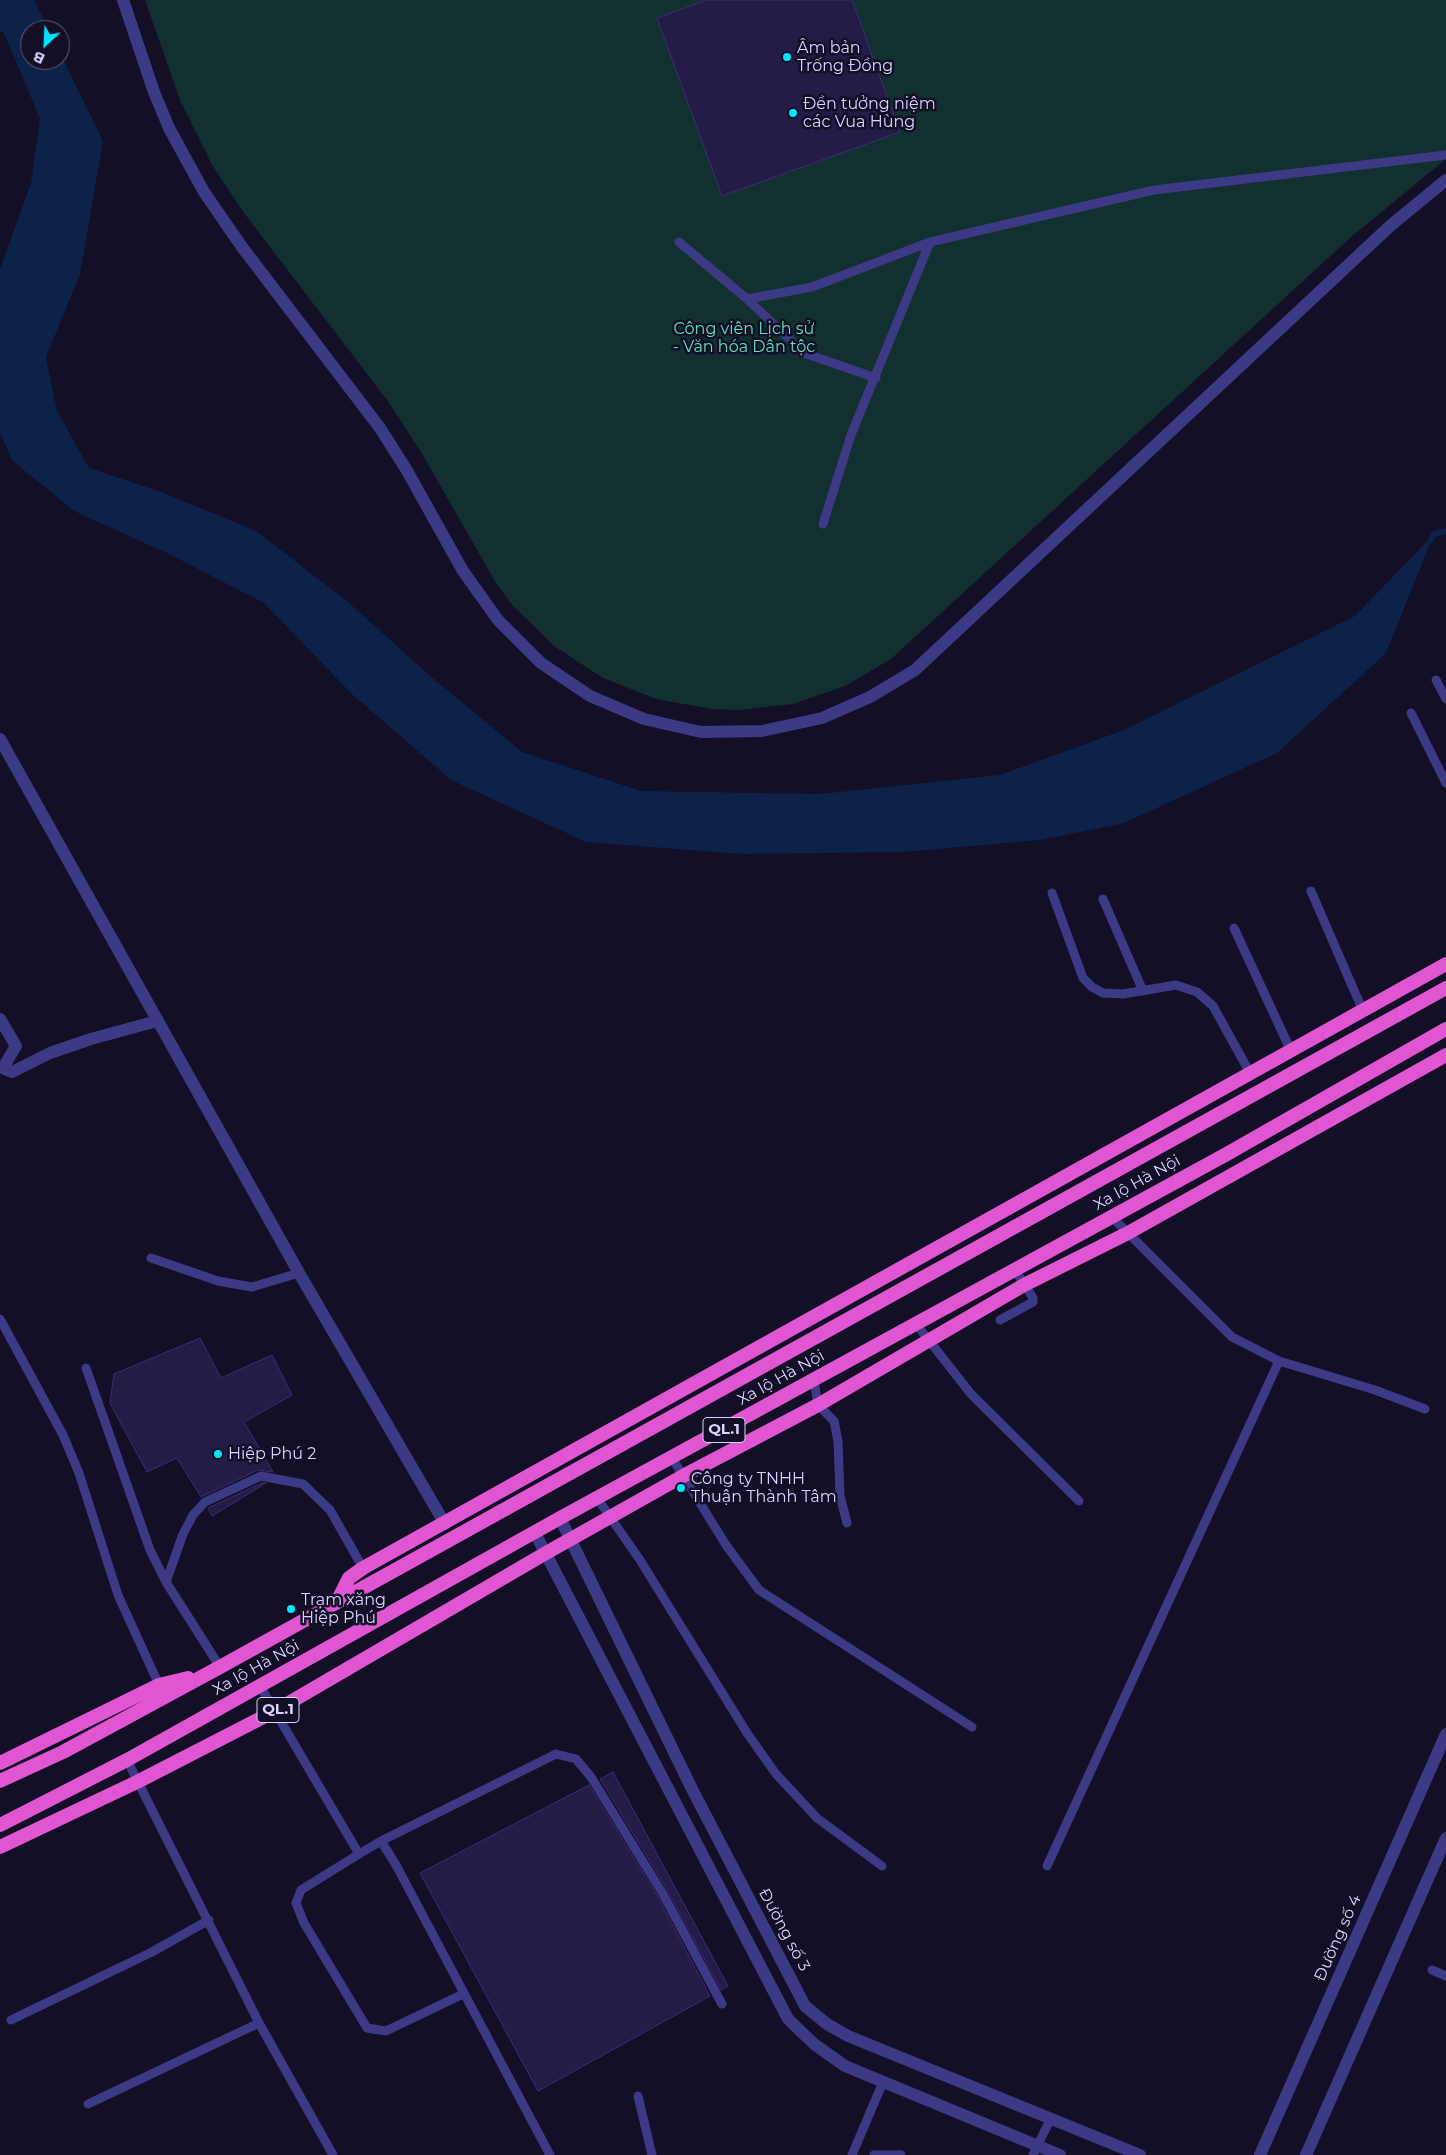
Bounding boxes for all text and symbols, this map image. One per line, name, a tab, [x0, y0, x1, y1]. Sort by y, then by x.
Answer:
north arrow	[20, 20, 70, 70]
place label: Âm bản Trống Đồng	[797, 38, 893, 76]
text: B	[30, 47, 48, 68]
marker: Âm bản Trống Đồng	[781, 51, 793, 63]
place label: Đền tưởng niệm các Vua Hùng	[803, 94, 936, 132]
marker: Đền tưởng niệm các Vua Hùng	[787, 107, 799, 119]
park label: Công viên Lịch sử - Văn hóa Dân tộc	[673, 319, 815, 357]
street label: Xa lộ Hà Nội	[1090, 1151, 1184, 1215]
street label: Xa lộ Hà Nội	[734, 1346, 828, 1410]
road number: QL.1	[703, 1418, 745, 1442]
place label: Hiệp Phú 2	[228, 1444, 316, 1464]
marker: Hiệp Phú 2	[212, 1448, 224, 1460]
place label: Công ty TNHH Thuận Thành Tâm	[691, 1469, 837, 1507]
marker: Công ty TNHH Thuận Thành Tâm	[675, 1482, 687, 1494]
place label: Trạm xăng Hiệp Phú	[301, 1590, 386, 1628]
marker: Trạm xăng Hiệp Phú	[285, 1603, 297, 1615]
street label: Xa lộ Hà Nội	[209, 1636, 303, 1700]
road number: QL.1	[257, 1698, 299, 1722]
street label: Đường số 3	[754, 1885, 814, 1975]
street label: Đường số 4	[1310, 1892, 1366, 1984]

